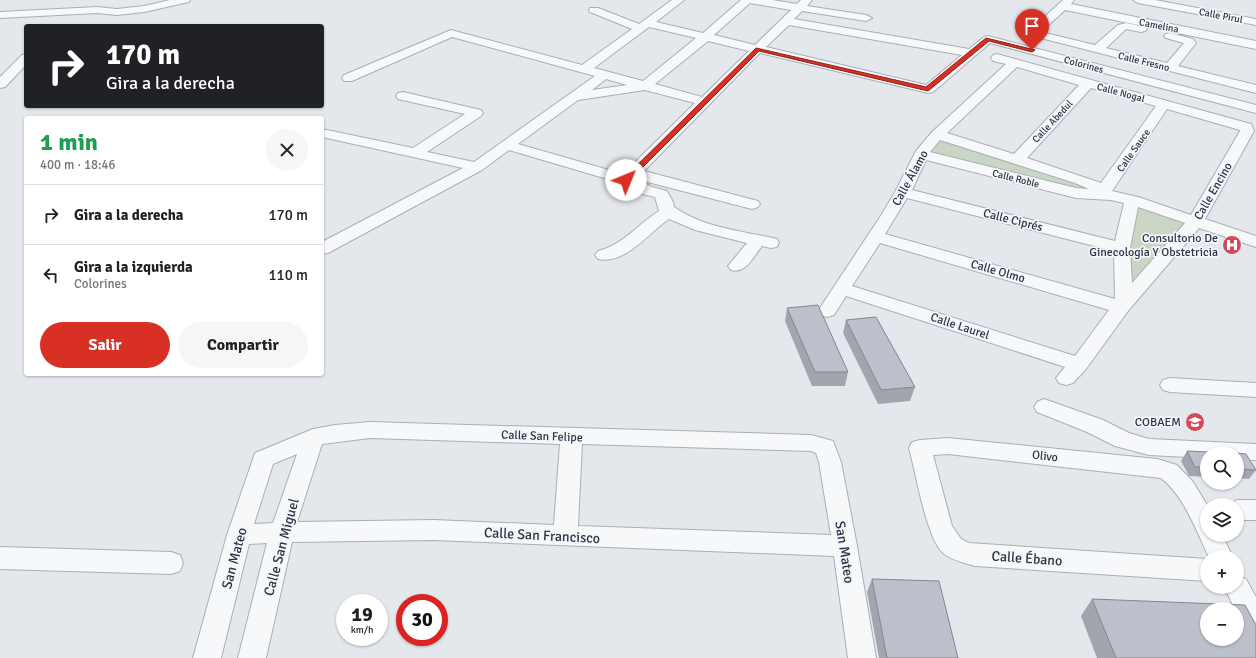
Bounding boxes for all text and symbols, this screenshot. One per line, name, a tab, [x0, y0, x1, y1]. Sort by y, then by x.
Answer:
street label: Calle Pirul	[1198, 6, 1244, 26]
pin	[1015, 9, 1049, 50]
icon: arrive	[1021, 15, 1043, 37]
street label: Camelina	[1138, 16, 1180, 36]
text: 170 m	[106, 38, 180, 72]
icon: right	[40, 40, 92, 92]
street label: Calle Fresno	[1117, 50, 1171, 74]
street label: Colorines	[1063, 54, 1105, 76]
text: Gira a la derecha	[106, 72, 235, 94]
street label: Calle Nogal	[1095, 81, 1146, 105]
street label: Calle Abedul	[1030, 98, 1076, 146]
text: 1 min	[40, 127, 98, 157]
street label: Calle Sauce	[1115, 127, 1153, 174]
button: close	[266, 129, 308, 171]
street label: Calle Álamo	[889, 148, 932, 209]
text: 400 m · 18:46	[40, 157, 116, 173]
position arrow	[605, 159, 647, 201]
street label: Calle Encino	[1191, 160, 1236, 223]
street label: Calle Roble	[991, 167, 1041, 191]
icon: right	[40, 204, 62, 226]
text: Gira a la derecha	[74, 206, 184, 224]
text: 170 m	[268, 206, 308, 224]
street label: Calle Ciprés	[981, 206, 1044, 235]
place label: Consultorio De Ginecología Y Obstetricia	[1089, 231, 1218, 260]
hospital icon: Consultorio De Ginecología Y Obstetricia	[1221, 234, 1243, 256]
street label: Calle Olmo	[969, 257, 1027, 286]
text: Gira a la izquierda	[74, 258, 193, 276]
icon: left	[40, 264, 62, 286]
text: 110 m	[268, 266, 308, 284]
text: Colorines	[74, 276, 127, 292]
street label: Calle Laurel	[928, 310, 992, 343]
button: Salir	[40, 322, 170, 368]
button: Compartir	[178, 322, 308, 368]
school or university icon: COBAEM	[1184, 411, 1206, 433]
place label: COBAEM	[1135, 415, 1181, 430]
street label: Calle San Felipe	[501, 428, 583, 445]
map controls	[1200, 446, 1244, 646]
button: search	[1200, 446, 1244, 490]
street label: Olivo	[1031, 448, 1059, 465]
street label: Calle San Miguel	[260, 496, 303, 598]
button: layers	[1200, 498, 1244, 542]
street label: San Mateo	[831, 520, 858, 584]
street label: Calle San Francisco	[483, 524, 600, 547]
street label: San Mateo	[218, 526, 251, 591]
street label: Calle Ébano	[991, 548, 1063, 569]
button: +	[1200, 550, 1244, 594]
speed limit sign: 30	[396, 594, 448, 646]
text: 19	[351, 602, 373, 627]
button: −	[1200, 602, 1244, 646]
text: km/h	[351, 624, 373, 636]

